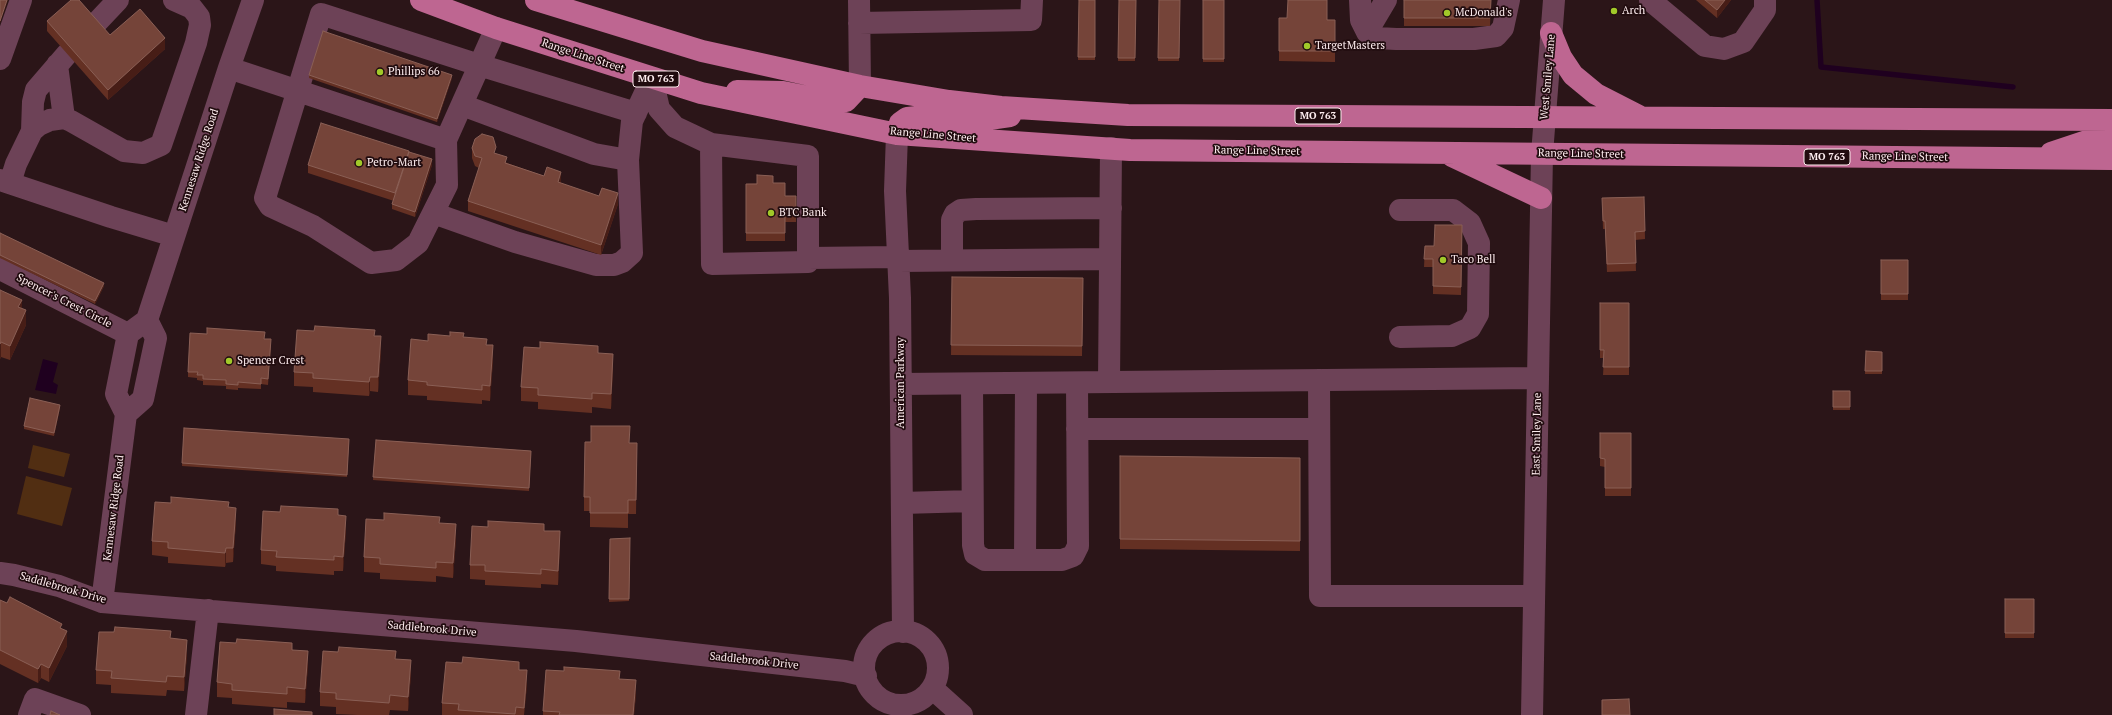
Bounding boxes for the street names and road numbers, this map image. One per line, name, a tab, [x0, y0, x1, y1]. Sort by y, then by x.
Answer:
street label: West Smiley Lane	[1538, 34, 1558, 120]
street label: Range Line Street	[540, 36, 626, 76]
road number: MO 763	[633, 71, 679, 87]
street label: Kennesaw Ridge Road	[176, 107, 222, 213]
road number: MO 763	[1295, 108, 1341, 124]
street label: Range Line Street	[889, 125, 977, 145]
street label: Range Line Street	[1214, 144, 1300, 158]
street label: Range Line Street	[1538, 147, 1624, 161]
road number: MO 763	[1804, 149, 1850, 165]
street label: Range Line Street	[1862, 150, 1948, 164]
street label: Spencer's Crest Circle	[14, 271, 114, 331]
street label: American Parkway	[894, 337, 908, 429]
street label: East Smiley Lane	[1530, 393, 1544, 475]
street label: Kennesaw Ridge Road	[101, 454, 127, 562]
street label: Saddlebrook Drive	[18, 569, 108, 607]
street label: Saddlebrook Drive	[387, 619, 477, 639]
street label: Saddlebrook Drive	[709, 650, 799, 672]

